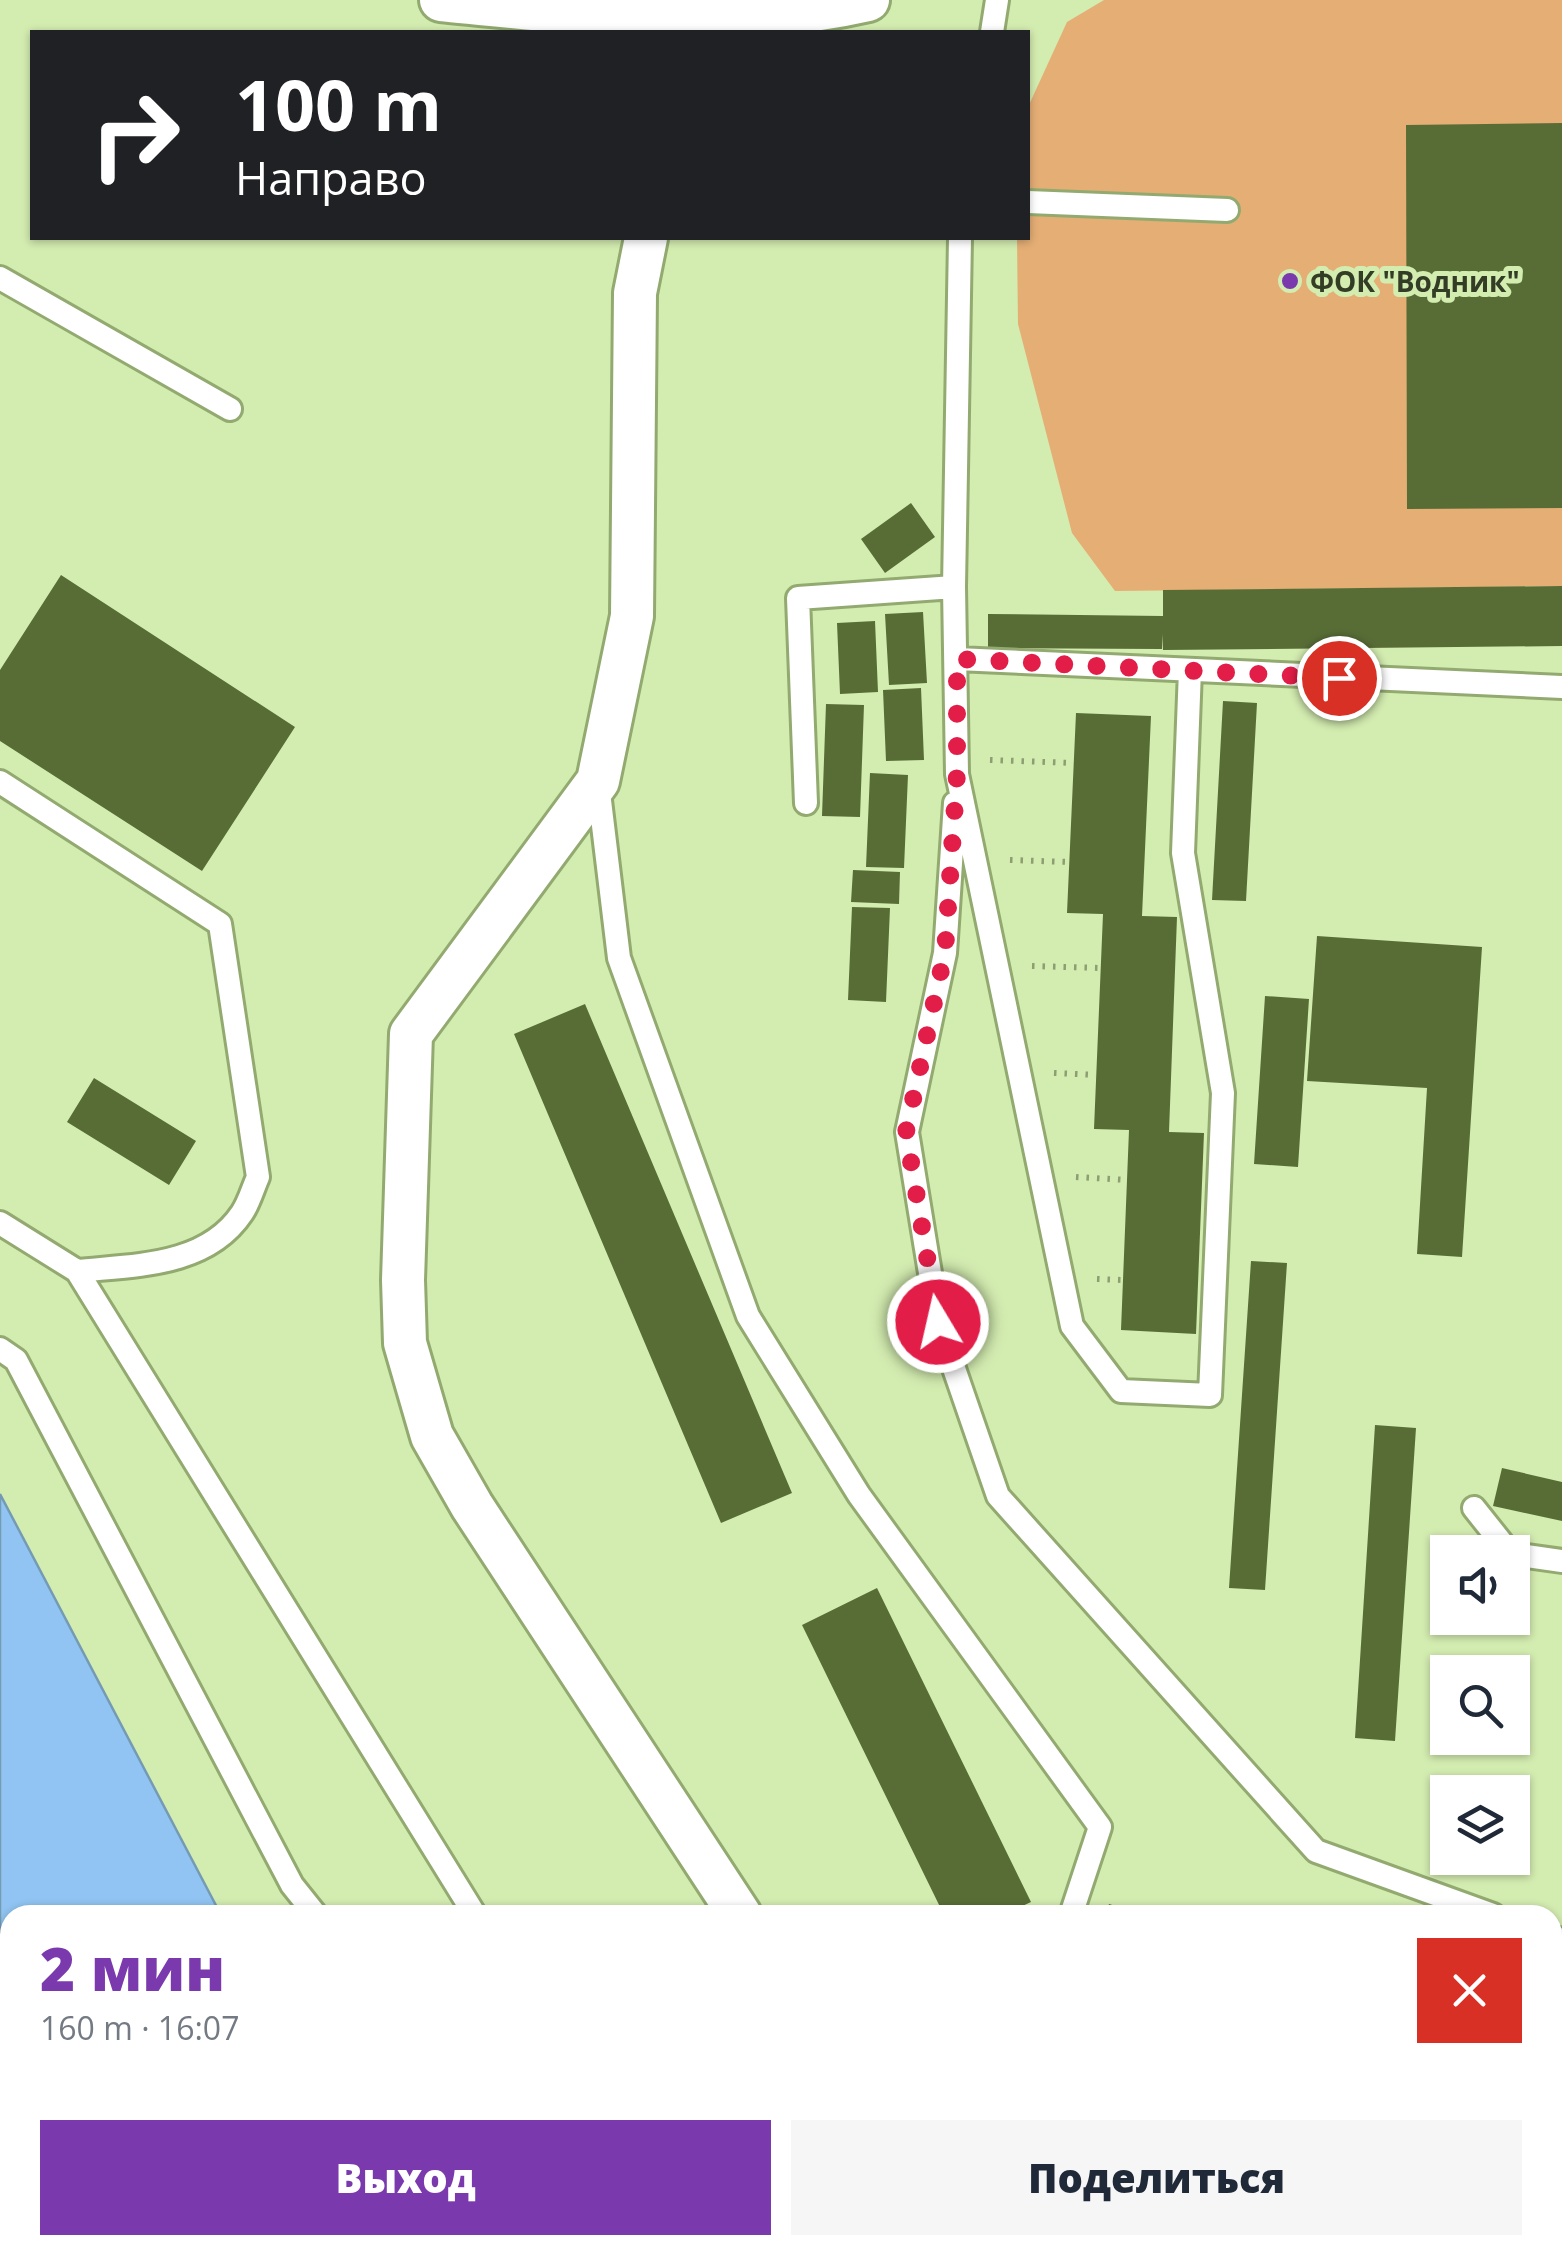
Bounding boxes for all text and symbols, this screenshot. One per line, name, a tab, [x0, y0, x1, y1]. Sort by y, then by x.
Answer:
text: 100 m	[235, 56, 442, 152]
icon: right	[70, 70, 200, 200]
text: Направо	[235, 147, 427, 208]
place label: ФОК "Водник"	[1310, 262, 1520, 300]
marker: ФОК "Водник"	[1279, 270, 1301, 292]
pin	[1297, 636, 1382, 721]
icon: arrive	[1312, 651, 1367, 706]
position arrow	[886, 1270, 990, 1374]
map controls	[1430, 1535, 1530, 1875]
button: sound	[1430, 1535, 1530, 1635]
button: search	[1430, 1655, 1530, 1755]
button: layers	[1430, 1775, 1530, 1875]
text: 2 мин	[40, 1927, 225, 2009]
button: close	[1417, 1938, 1522, 2043]
text: 160 m · 16:07	[40, 2006, 239, 2049]
button: Выход	[40, 2120, 771, 2235]
button: Поделиться	[791, 2120, 1522, 2235]

